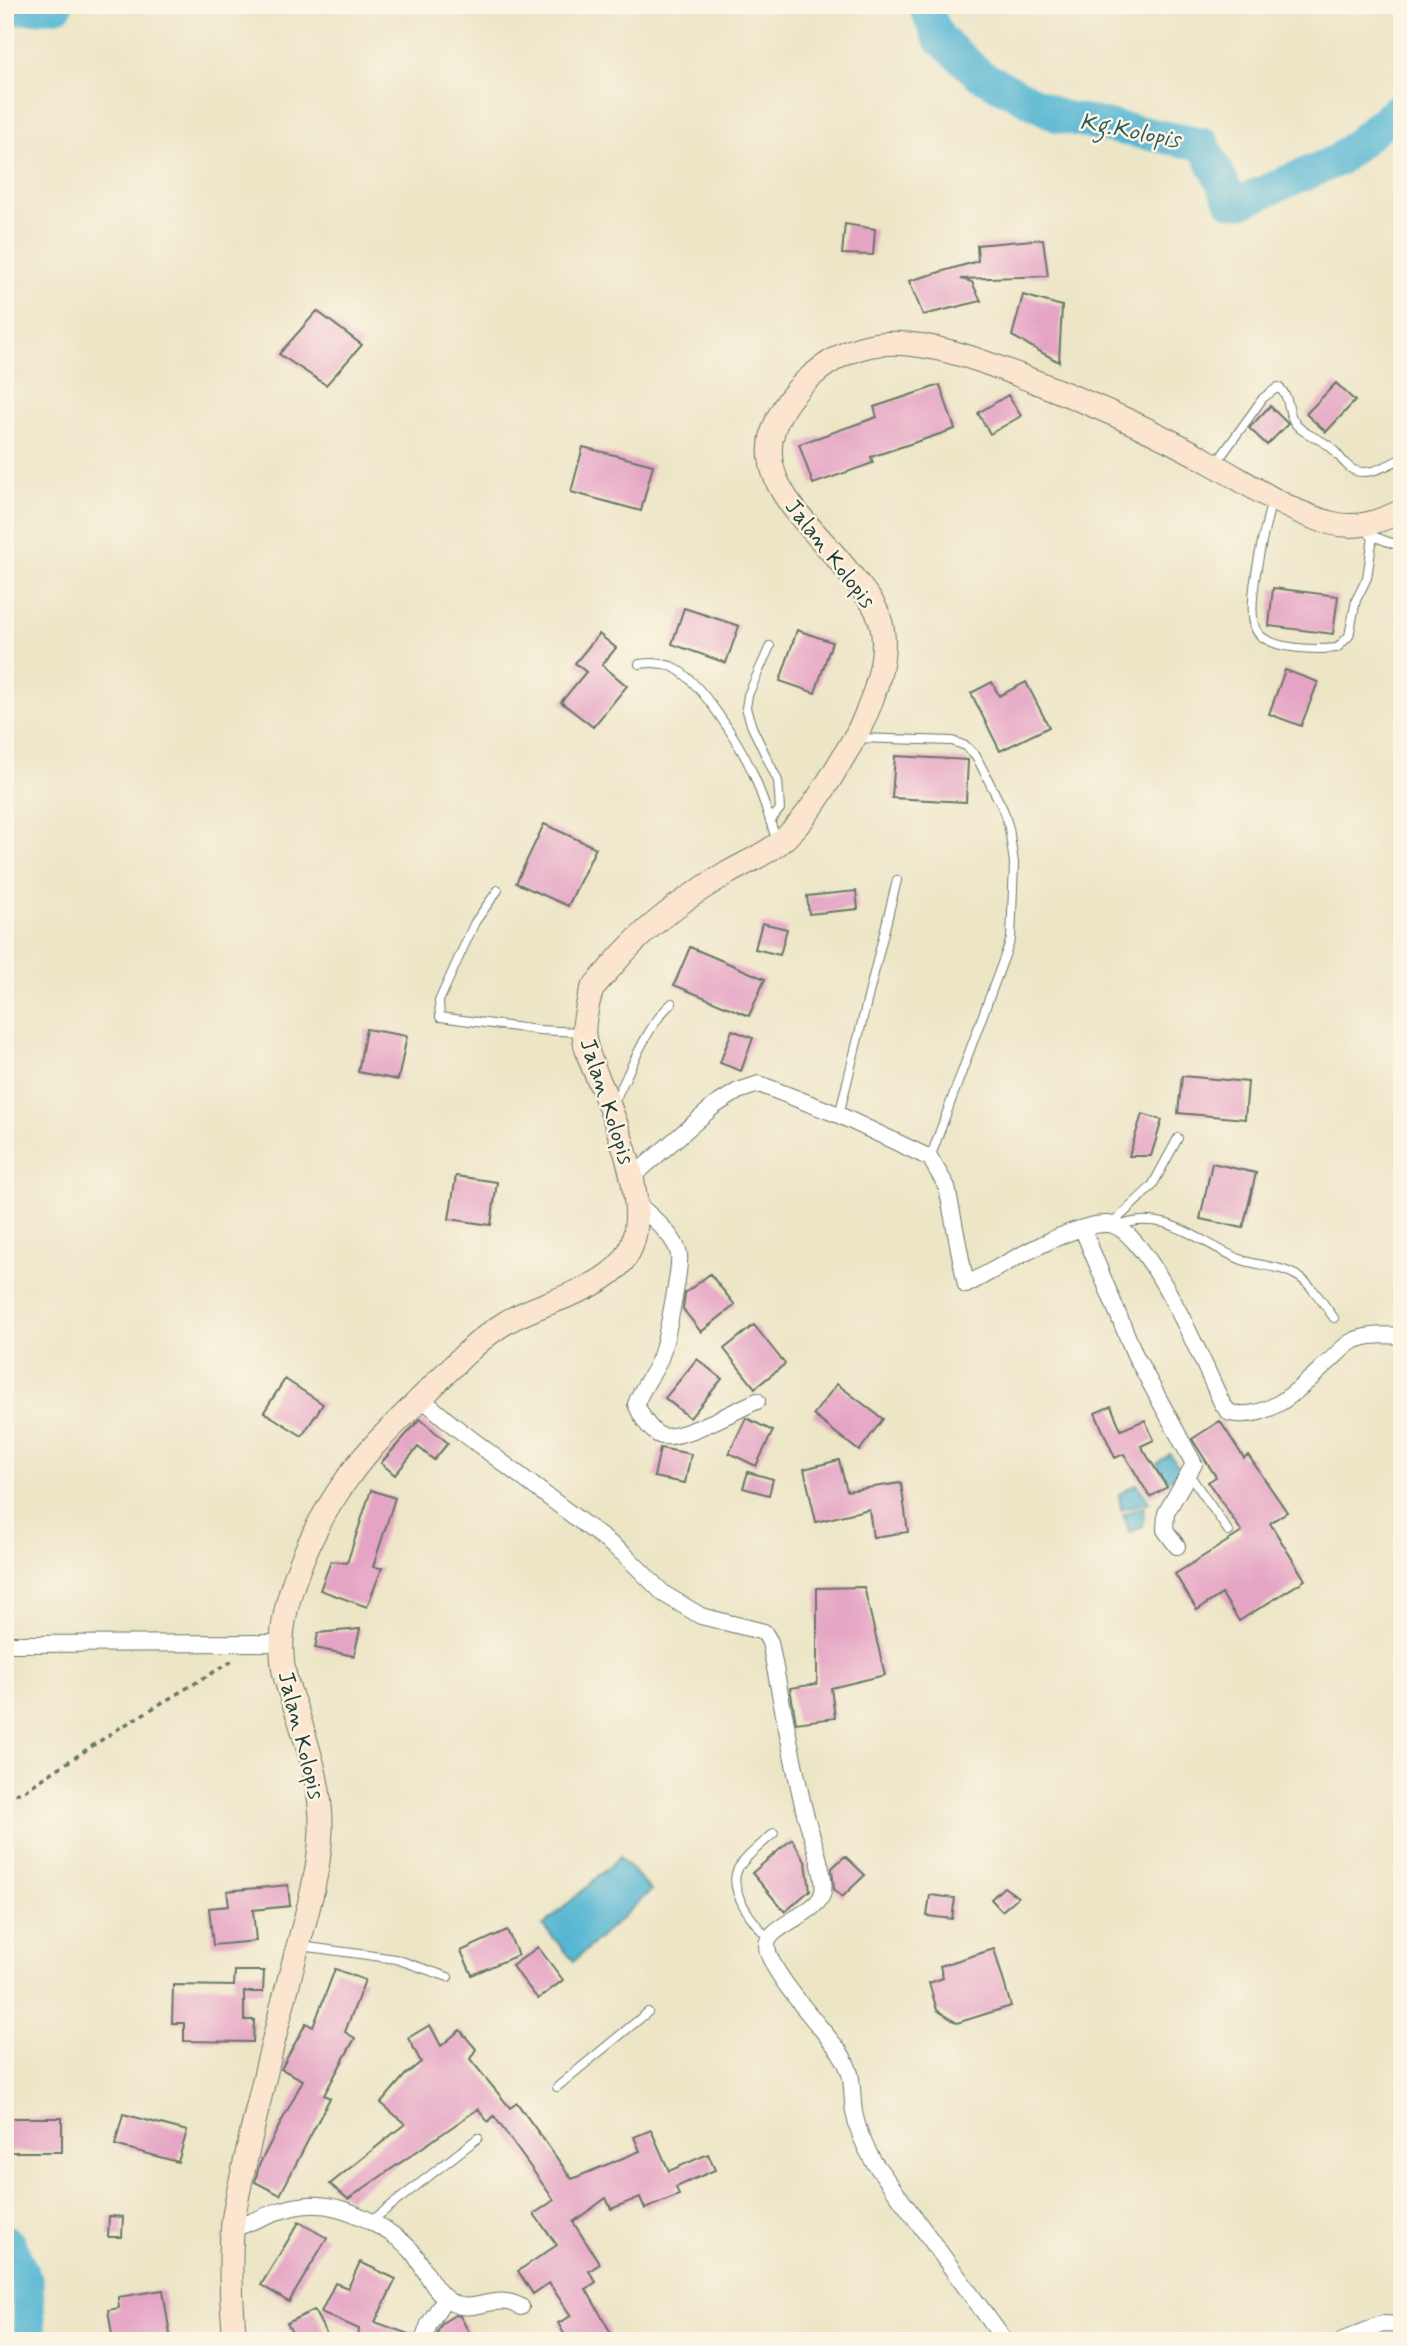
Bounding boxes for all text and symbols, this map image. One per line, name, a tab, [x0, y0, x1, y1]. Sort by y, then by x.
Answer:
water label: Kg.Kolopis	[1076, 107, 1185, 160]
street label: Jalan Kolopis	[777, 493, 882, 615]
street label: Jalan Kolopis	[572, 1035, 641, 1169]
street label: Jalan Kolopis	[270, 1668, 330, 1803]

